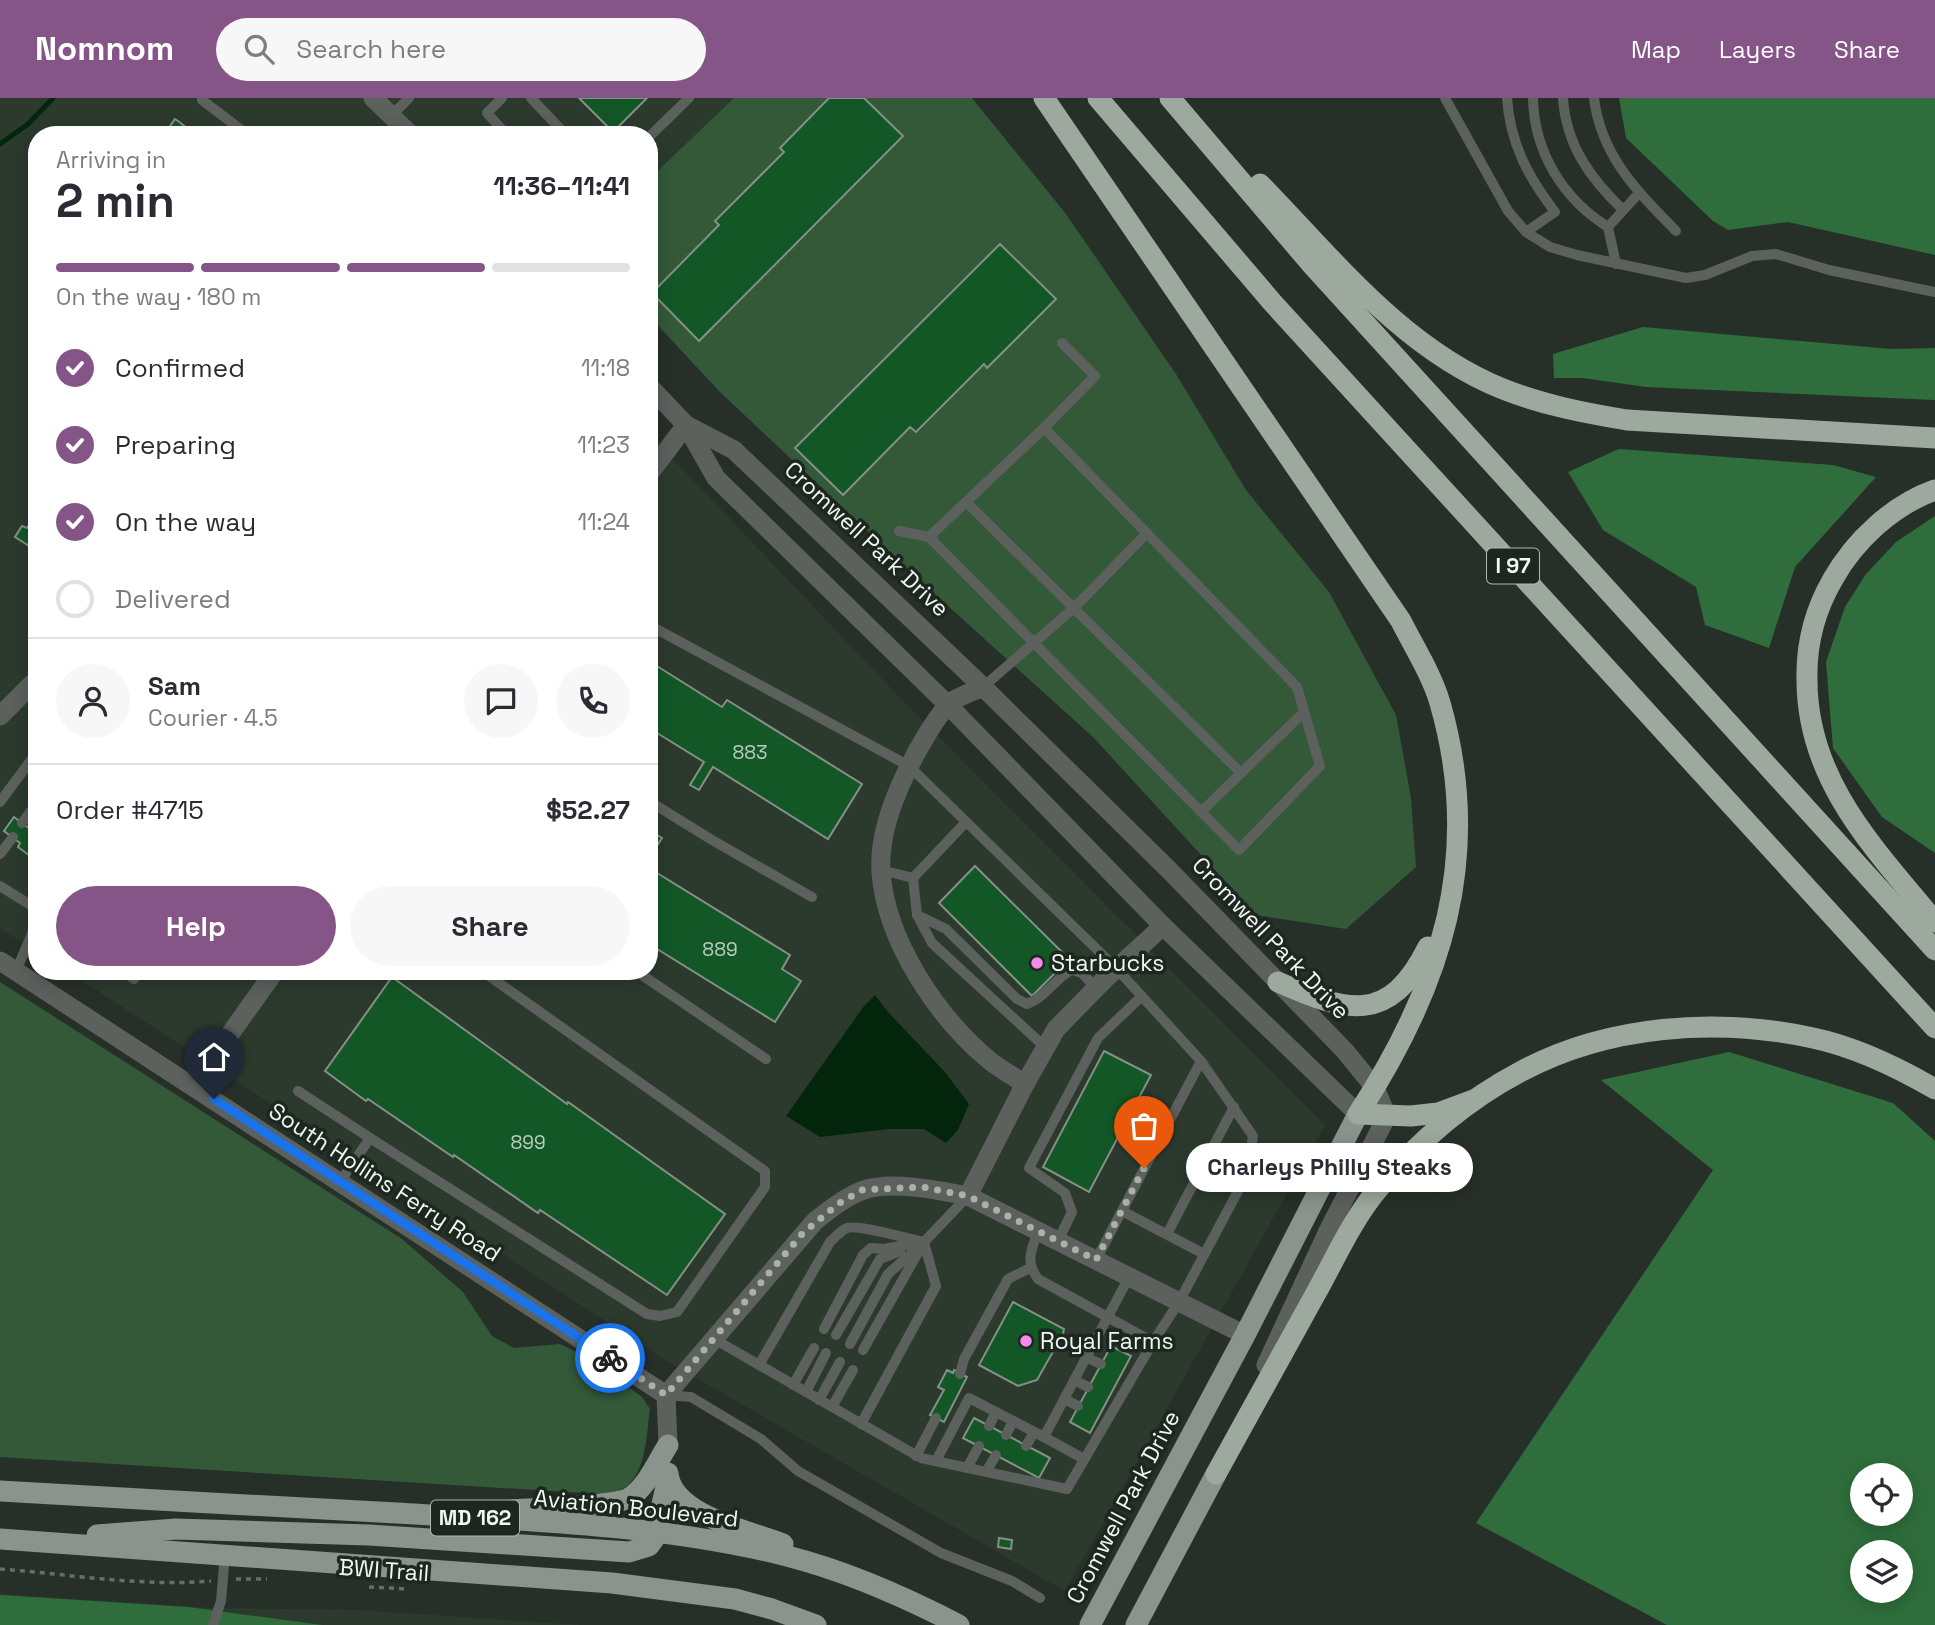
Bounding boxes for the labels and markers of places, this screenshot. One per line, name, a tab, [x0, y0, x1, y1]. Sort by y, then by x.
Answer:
place label: Starbucks	[1051, 948, 1164, 978]
marker: Starbucks	[1029, 955, 1045, 971]
pin	[184, 1027, 244, 1099]
pin	[1114, 1096, 1174, 1168]
callout: Charleys Philly Steaks	[1186, 1144, 1473, 1192]
place label: Royal Farms	[1040, 1326, 1174, 1356]
marker: Royal Farms	[1018, 1333, 1034, 1349]

